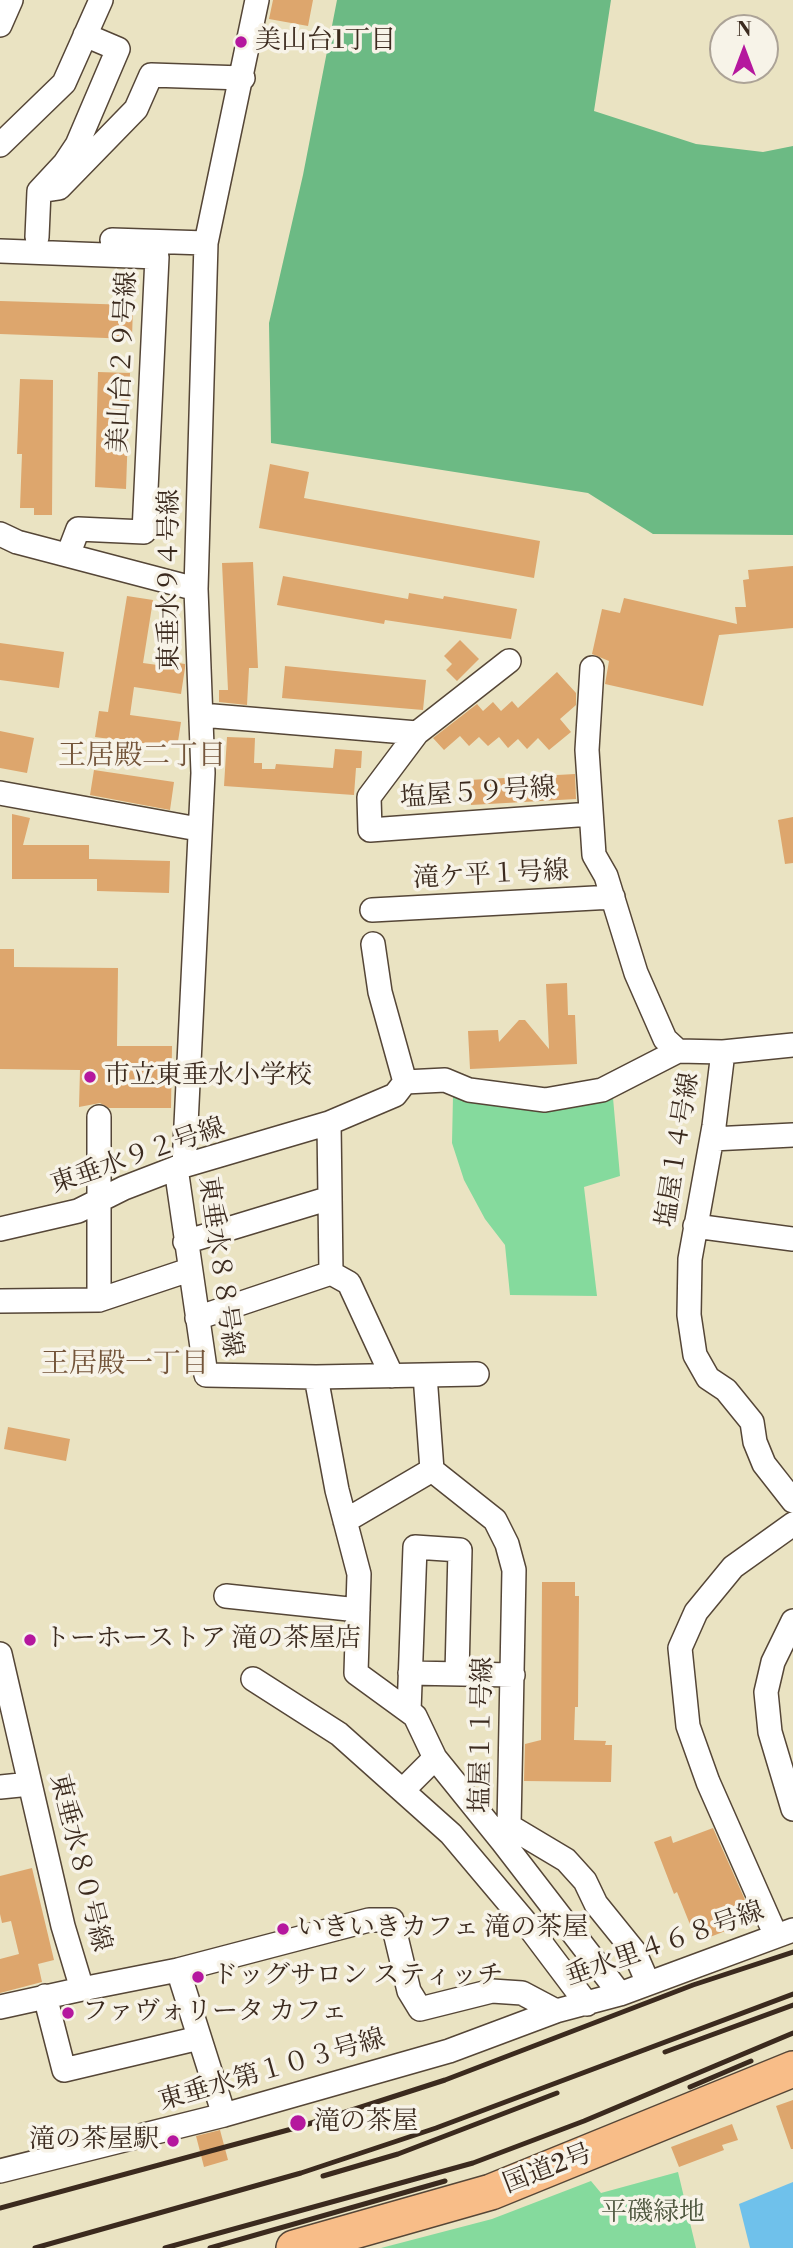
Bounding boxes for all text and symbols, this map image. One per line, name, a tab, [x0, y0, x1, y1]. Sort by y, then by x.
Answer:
north arrow	[709, 14, 779, 84]
text: N	[736, 18, 752, 42]
place label: 美山台1丁目	[255, 26, 396, 58]
marker: 美山台1丁目	[233, 34, 249, 50]
street label: 美山台２９号線	[104, 270, 144, 454]
street label: 東垂水９４号線	[155, 489, 187, 671]
district label: 王居殿二丁目	[58, 740, 226, 774]
street label: 塩屋５９号線	[399, 773, 557, 815]
street label: 滝ケ平１号線	[412, 856, 570, 896]
place label: 市立東垂水小学校	[104, 1061, 312, 1093]
marker: 市立東垂水小学校	[82, 1069, 98, 1085]
street label: 塩屋１４号線	[651, 1071, 707, 1229]
street label: 東垂水９２号線	[47, 1113, 229, 1201]
street label: 東垂水８８号線	[191, 1175, 247, 1359]
district label: 王居殿一丁目	[41, 1348, 209, 1382]
place label: トーホーストア 滝の茶屋店	[44, 1624, 361, 1656]
marker: トーホーストア 滝の茶屋店	[22, 1632, 38, 1648]
street label: 塩屋１１号線	[466, 1657, 500, 1813]
street label: 東垂水８０号線	[42, 1771, 116, 1955]
street label: 垂水里４６８号線	[562, 1896, 768, 1994]
place label: いきいきカフェ 滝の茶屋	[297, 1913, 588, 1945]
marker: いきいきカフェ 滝の茶屋	[275, 1921, 291, 1937]
place label: ドッグサロン スティッチ	[212, 1961, 503, 1993]
marker: ドッグサロン スティッチ	[190, 1969, 206, 1985]
place label: ファヴォリータ カフェ	[82, 1997, 347, 2029]
marker: ファヴォリータ カフェ	[60, 2005, 76, 2021]
street label: 東垂水第１０３号線	[155, 2024, 389, 2118]
place label: 滝の茶屋	[314, 2107, 418, 2139]
marker: 滝の茶屋	[288, 2113, 308, 2133]
place label: 滝の茶屋駅	[29, 2125, 159, 2157]
marker: 滝の茶屋駅	[165, 2133, 181, 2149]
street label: 国道2号	[499, 2139, 597, 2201]
park label: 平磯緑地	[601, 2198, 705, 2230]

